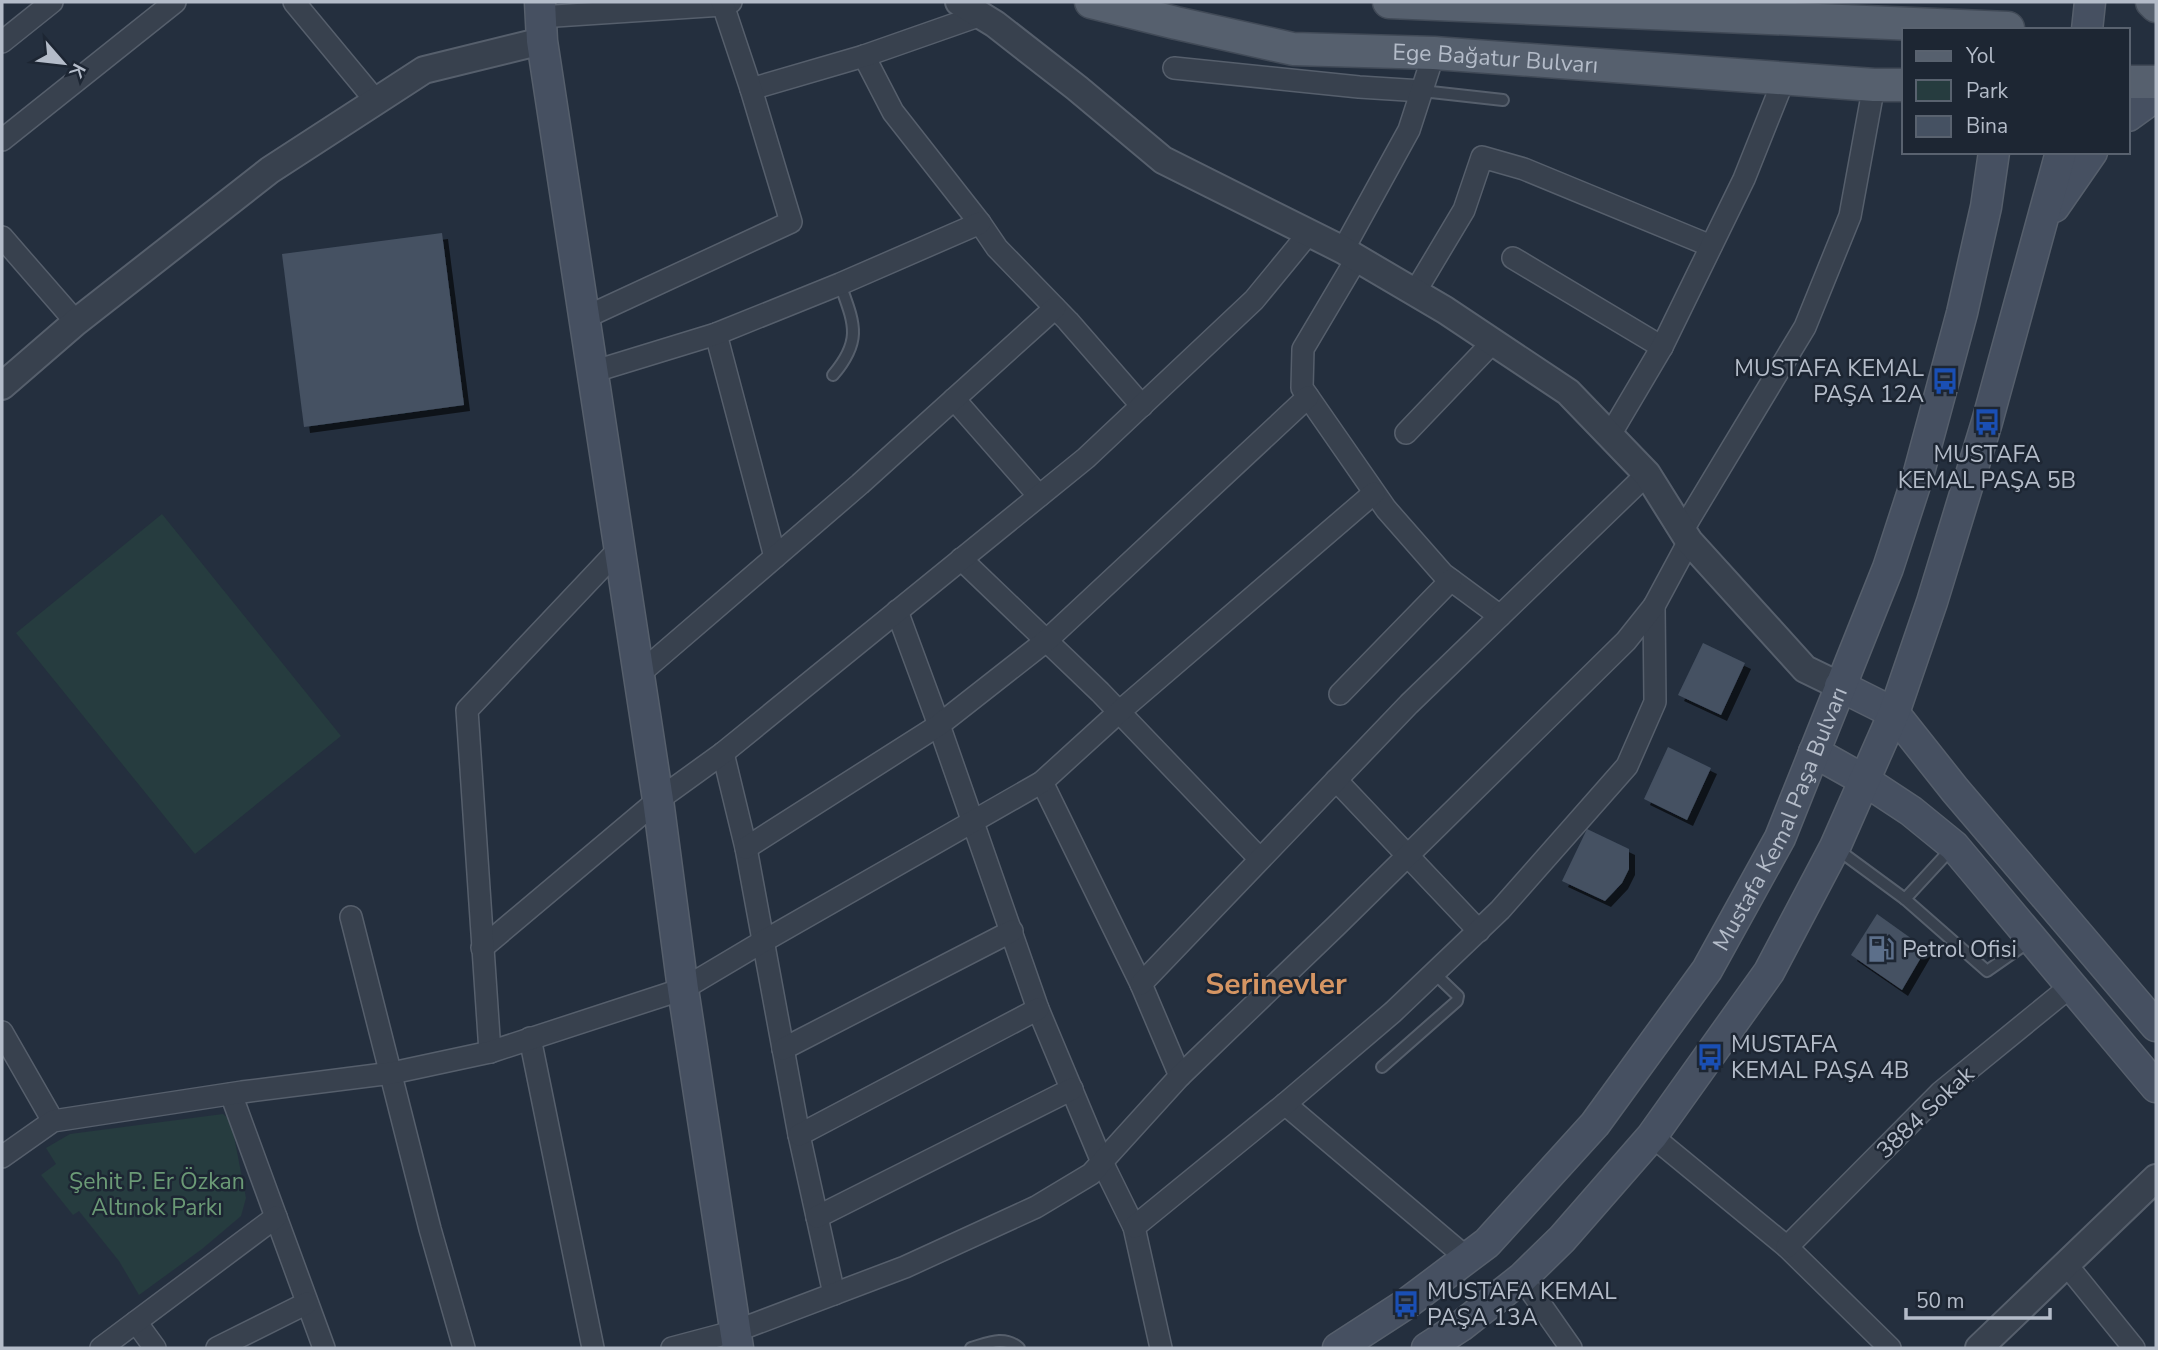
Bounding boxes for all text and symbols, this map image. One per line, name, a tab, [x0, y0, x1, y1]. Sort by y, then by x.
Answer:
north arrow	[28, 28, 98, 98]
legend	[1902, 28, 2130, 154]
street label: Ege Bağatur Bulvarı	[1392, 37, 1599, 81]
text: Yol	[1965, 42, 1996, 70]
text: K	[62, 59, 92, 83]
text: Park	[1966, 77, 2008, 105]
text: Bina	[1966, 112, 2008, 140]
place label: MUSTAFA KEMAL PAŞA 12A	[1734, 353, 1925, 410]
bus stop icon: MUSTAFA KEMAL PAŞA 12A	[1930, 366, 1960, 396]
bus stop icon: MUSTAFA KEMAL PAŞA 5B	[1972, 407, 2002, 437]
place label: MUSTAFA KEMAL PAŞA 5B	[1898, 439, 2076, 496]
street label: Mustafa Kemal Paşa Bulvarı	[1706, 682, 1855, 956]
fuel station icon: Petrol Ofisi	[1866, 934, 1896, 964]
place label: Petrol Ofisi	[1902, 934, 2017, 965]
district label: Serinevler	[1205, 964, 1347, 1005]
place label: MUSTAFA KEMAL PAŞA 4B	[1731, 1029, 1909, 1086]
bus stop icon: MUSTAFA KEMAL PAŞA 4B	[1695, 1042, 1725, 1072]
street label: 3884 Sokak	[1870, 1059, 1981, 1166]
park label: Şehit P. Er Özkan Altınok Parkı	[69, 1166, 245, 1223]
place label: MUSTAFA KEMAL PAŞA 13A	[1427, 1276, 1617, 1333]
scale bar	[1906, 1276, 2050, 1320]
text: 50 m	[1916, 1287, 1965, 1315]
bus stop icon: MUSTAFA KEMAL PAŞA 13A	[1391, 1289, 1421, 1319]

